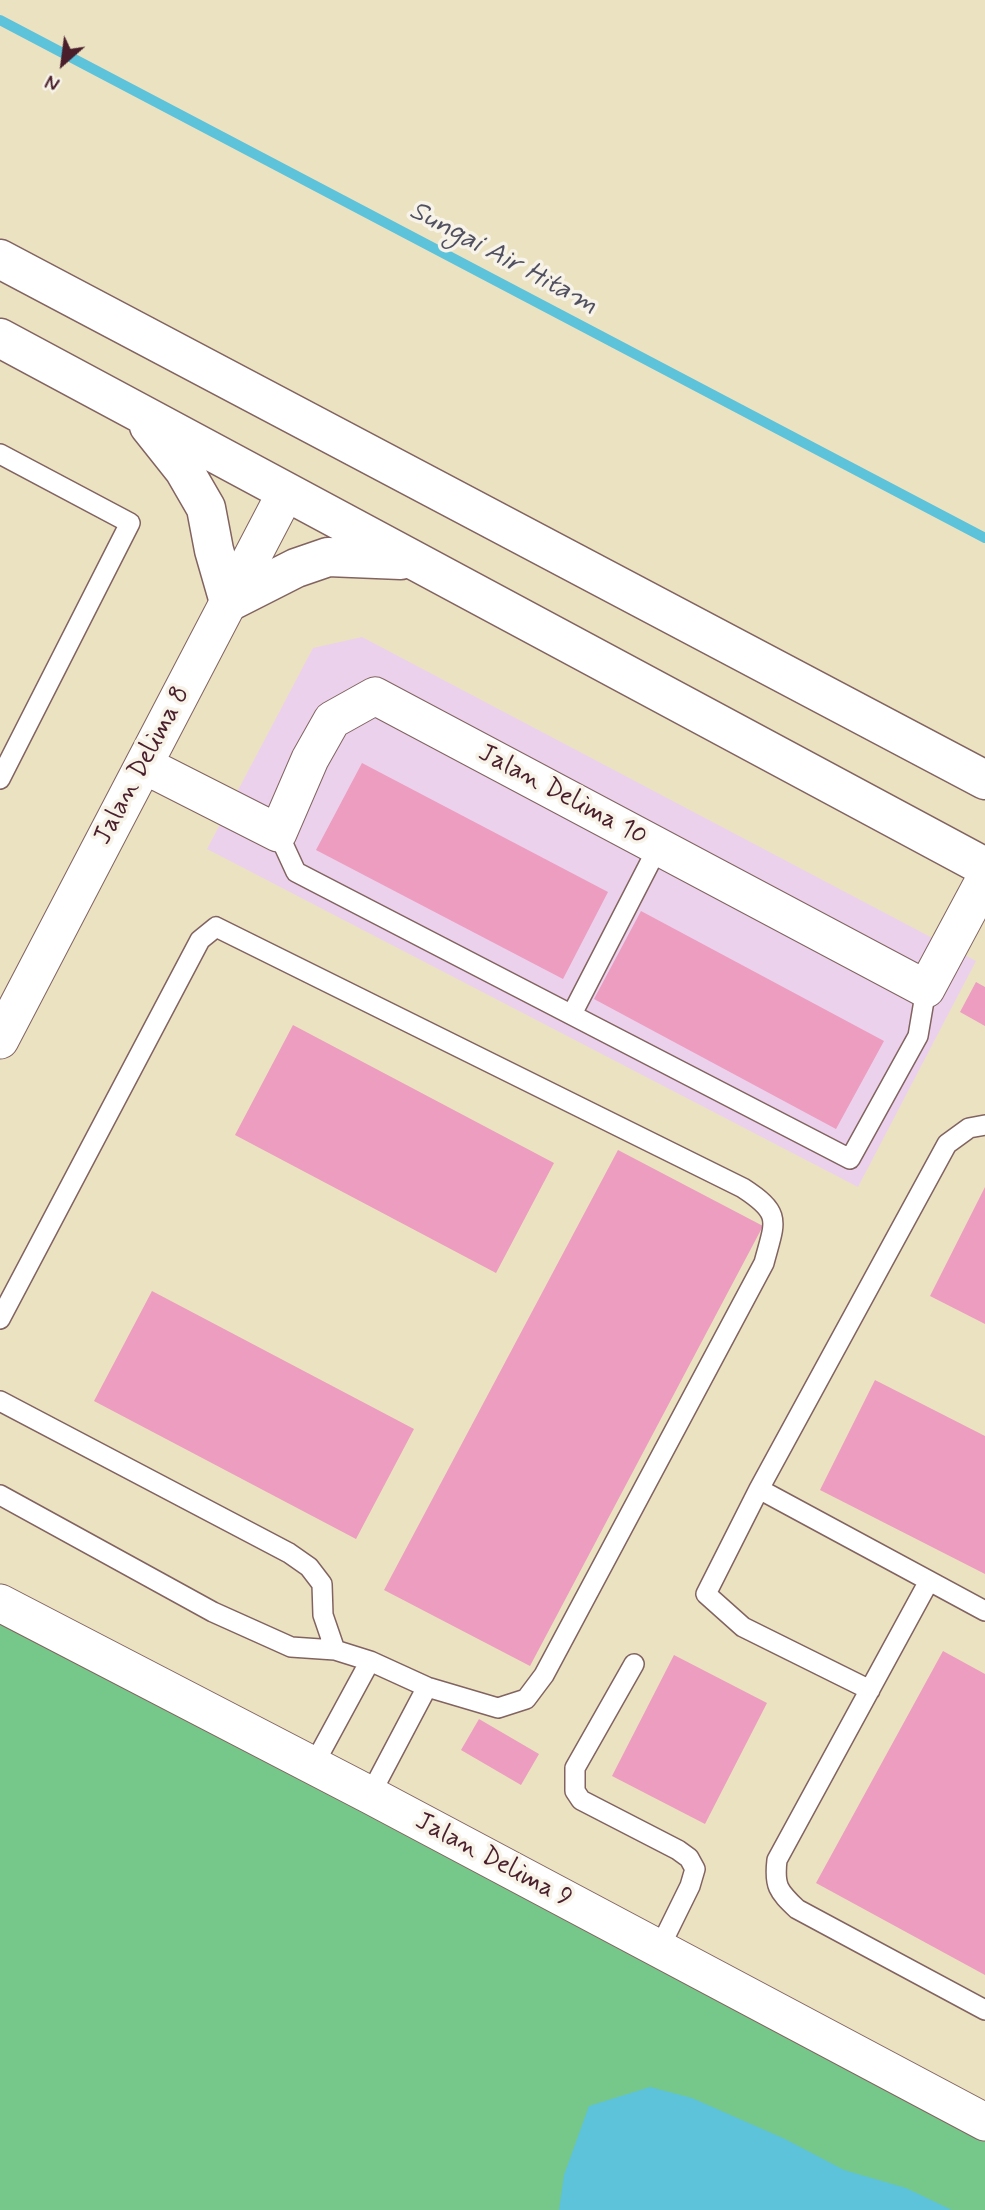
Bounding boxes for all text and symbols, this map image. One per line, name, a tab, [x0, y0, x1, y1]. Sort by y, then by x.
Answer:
north arrow	[28, 28, 98, 98]
text: N	[41, 68, 64, 96]
water label: Sungai Air Hitam	[403, 195, 603, 323]
street label: Jalan Delima 8	[88, 681, 198, 851]
street label: Jalan Delima 10	[472, 738, 652, 854]
street label: Jalan Delima 9	[409, 1807, 577, 1915]

